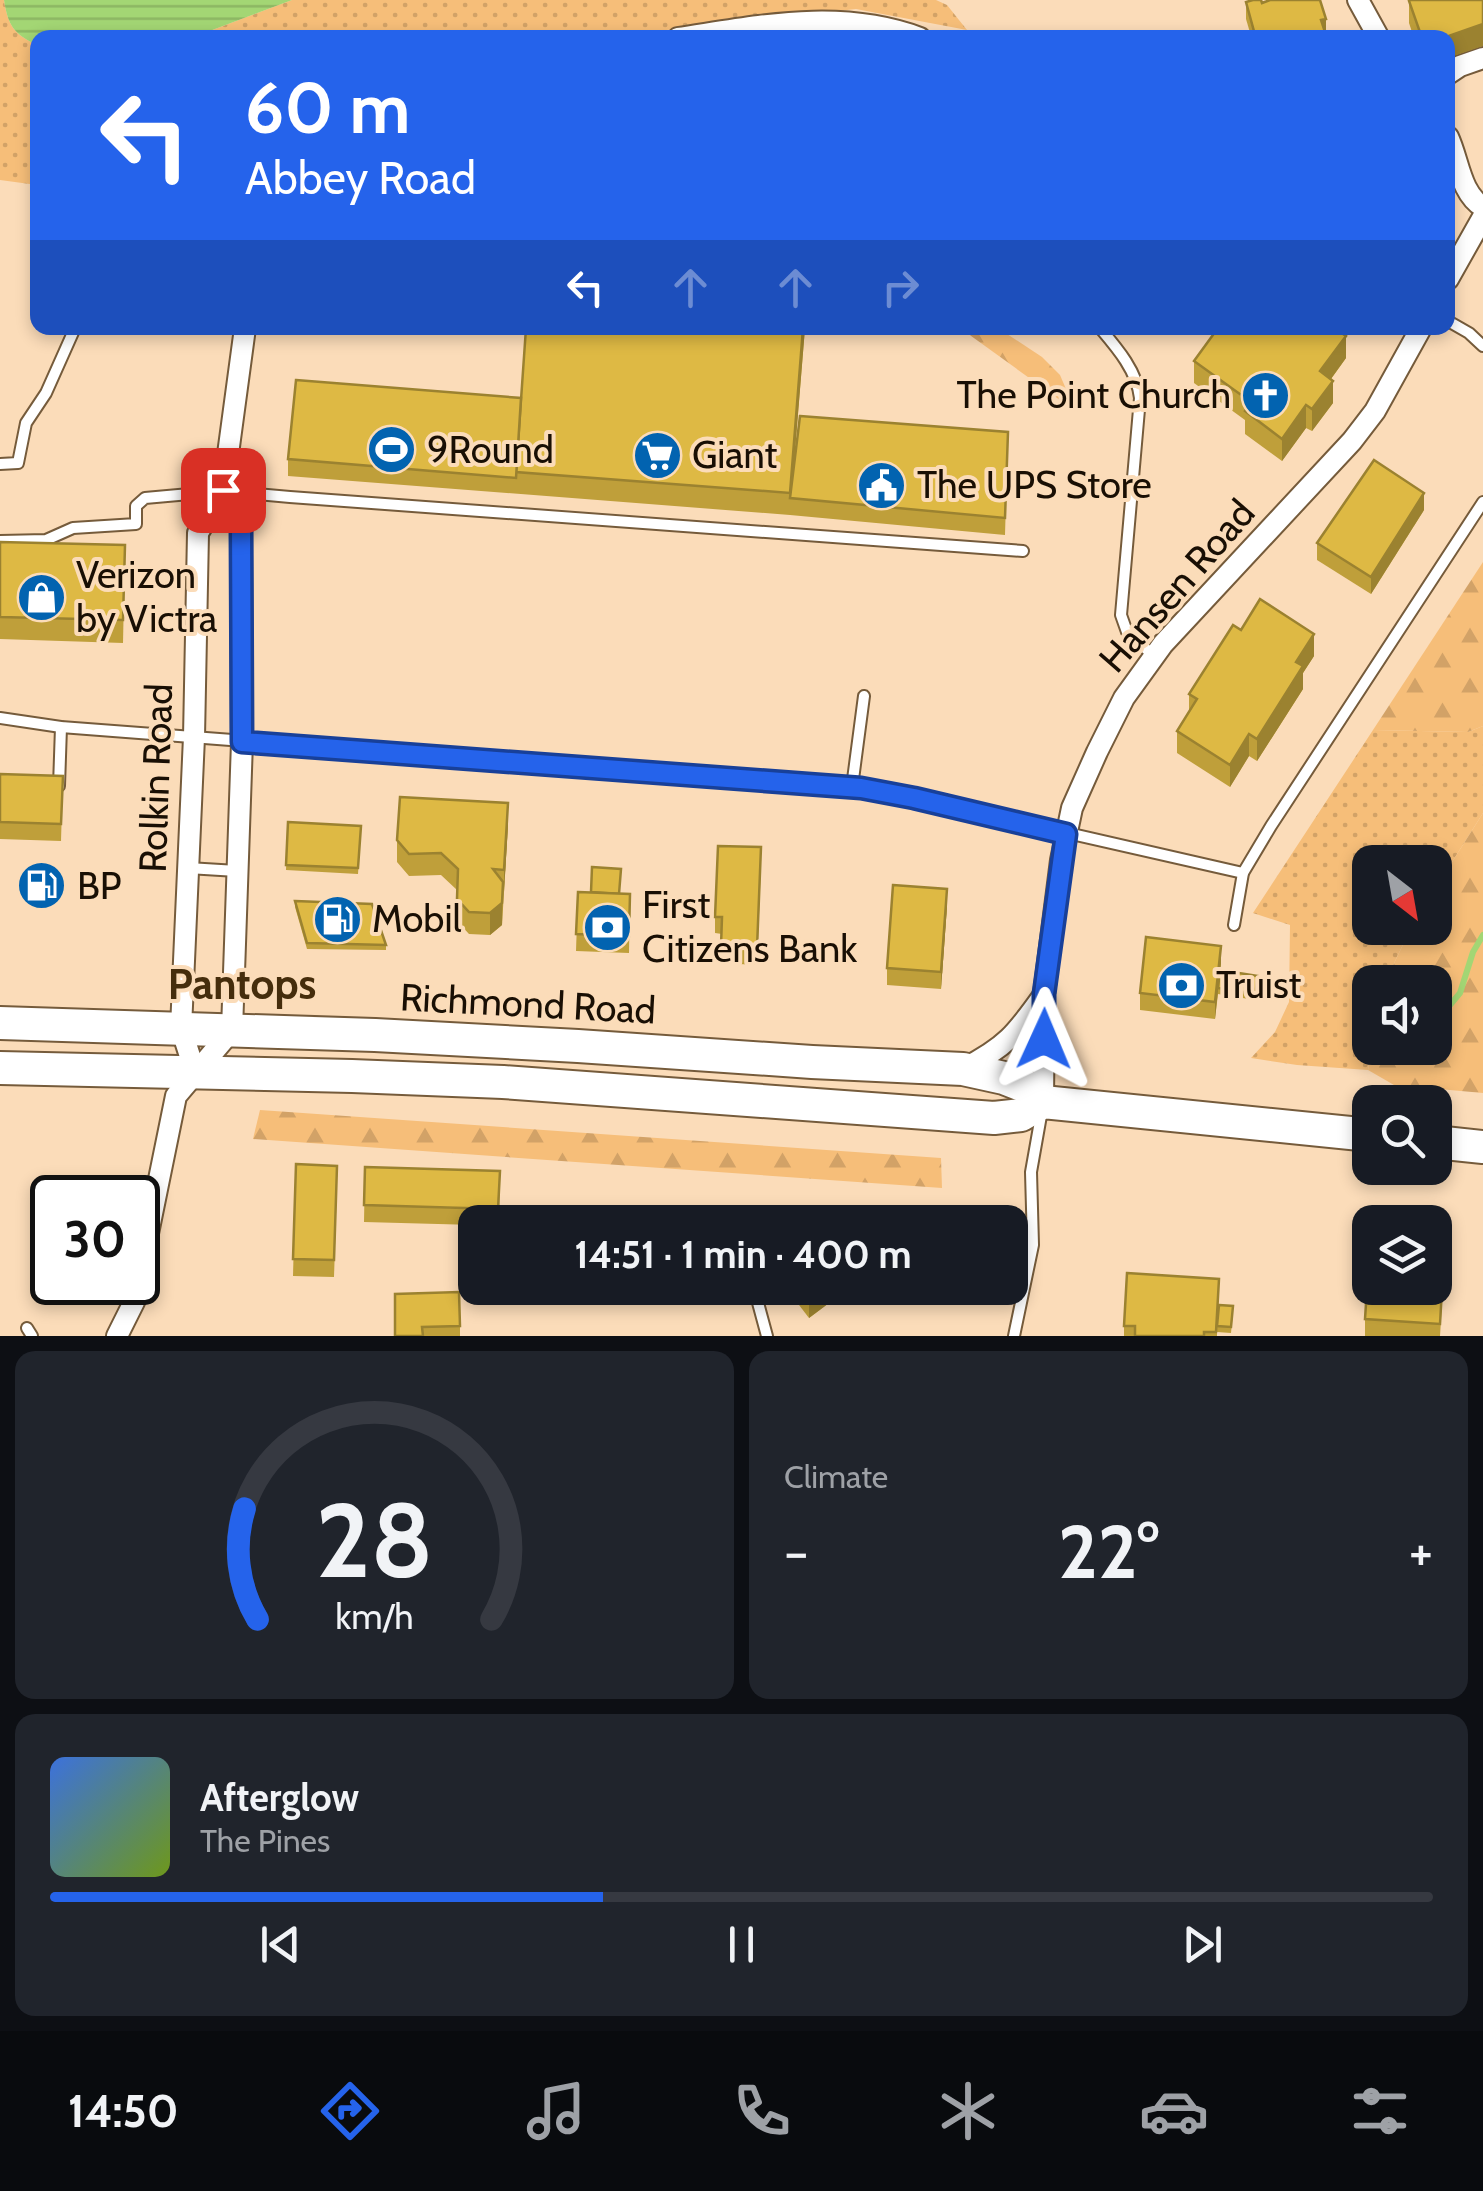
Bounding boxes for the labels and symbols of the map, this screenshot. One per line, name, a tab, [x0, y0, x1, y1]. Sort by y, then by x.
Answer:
church icon: The Point Church	[1240, 369, 1292, 421]
place label: The Point Church	[957, 371, 1231, 418]
sports icon: 9Round	[366, 424, 418, 476]
place label: 9Round	[427, 426, 554, 473]
supermarket icon: Giant	[631, 429, 683, 481]
place label: Giant	[692, 431, 778, 478]
pin	[181, 448, 266, 533]
public building icon: The UPS Store	[856, 459, 908, 511]
place label: The UPS Store	[917, 461, 1152, 508]
street label: Hansen Road	[1089, 490, 1264, 682]
place label: Verizon by Victra	[76, 551, 217, 642]
shop icon: Verizon by Victra	[15, 571, 67, 623]
street label: Rolkin Road	[129, 683, 182, 873]
north arrow	[1352, 845, 1452, 945]
fuel station icon: BP	[16, 860, 68, 912]
place label: BP	[77, 862, 121, 909]
place label: First Citizens Bank	[642, 881, 857, 972]
fuel station icon: Mobil	[311, 893, 363, 945]
place label: Mobil	[372, 895, 461, 942]
bank icon: First Citizens Bank	[581, 901, 633, 953]
district label: Pantops	[168, 958, 316, 1010]
bank icon: Truist	[1155, 959, 1207, 1011]
place label: Truist	[1216, 961, 1302, 1008]
street label: Richmond Road	[399, 973, 657, 1034]
position arrow	[992, 987, 1096, 1091]
speed limit sign: 30	[30, 1175, 160, 1305]

